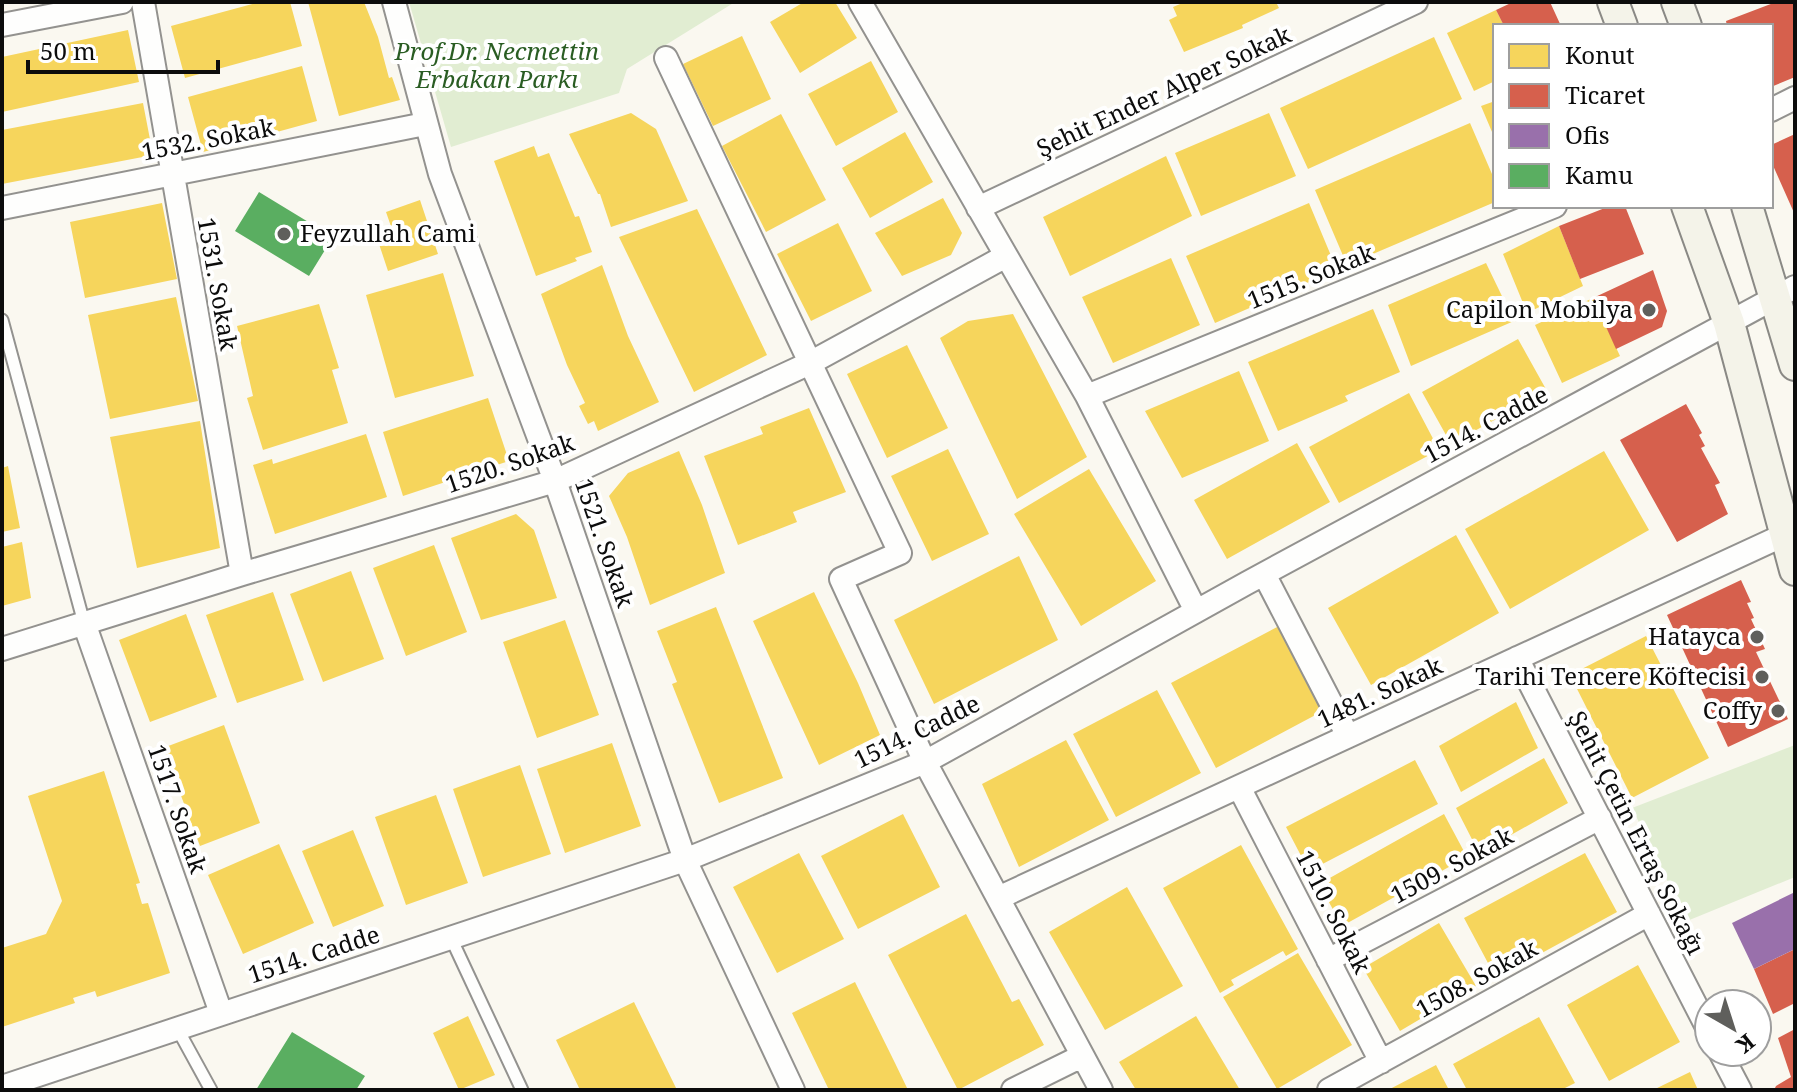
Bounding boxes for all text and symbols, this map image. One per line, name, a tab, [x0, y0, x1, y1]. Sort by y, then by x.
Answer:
street label: Şehit Ender Alper Sokak	[1031, 17, 1297, 164]
scale bar	[28, 24, 218, 74]
legend	[1493, 24, 1773, 208]
text: 50 m	[40, 34, 96, 67]
park label: Prof.Dr. Necmettin Erbakan Parkı	[394, 34, 599, 95]
text: Konut	[1565, 38, 1634, 71]
text: Ticaret	[1565, 78, 1645, 111]
street label: 1532. Sokak	[139, 109, 278, 168]
text: Ofis	[1565, 118, 1610, 151]
text: Kamu	[1565, 158, 1633, 191]
street label: 1531. Sokak	[191, 215, 247, 354]
place label: Feyzullah Cami	[300, 216, 476, 249]
marker: Feyzullah Cami	[275, 225, 293, 243]
street label: 1515. Sokak	[1242, 235, 1380, 316]
place label: Capilon Mobilya	[1446, 292, 1633, 325]
marker: Capilon Mobilya	[1640, 301, 1658, 319]
street label: 1514. Cadde	[1417, 377, 1553, 470]
street label: 1520. Sokak	[441, 425, 579, 500]
street label: 1521. Sokak	[568, 474, 643, 612]
place label: Hatayca	[1648, 619, 1741, 652]
marker: Hatayca	[1748, 628, 1766, 646]
street label: 1481. Sokak	[1311, 648, 1448, 735]
place label: Tarihi Tencere Köftecisi	[1475, 659, 1746, 692]
marker: Tarihi Tencere Köftecisi	[1753, 668, 1771, 686]
street label: 1514. Cadde	[848, 686, 985, 775]
place label: Coffy	[1703, 693, 1762, 726]
marker: Coffy	[1769, 702, 1787, 720]
street label: Şehit Çetin Ertaş Sokağı	[1562, 705, 1713, 960]
street label: 1517. Sokak	[141, 740, 216, 878]
street label: 1509. Sokak	[1384, 818, 1519, 911]
street label: 1510. Sokak	[1289, 844, 1380, 980]
street label: 1514. Cadde	[244, 917, 384, 990]
street label: 1508. Sokak	[1409, 930, 1544, 1025]
north arrow	[1693, 988, 1773, 1068]
text: K	[1730, 1028, 1762, 1062]

